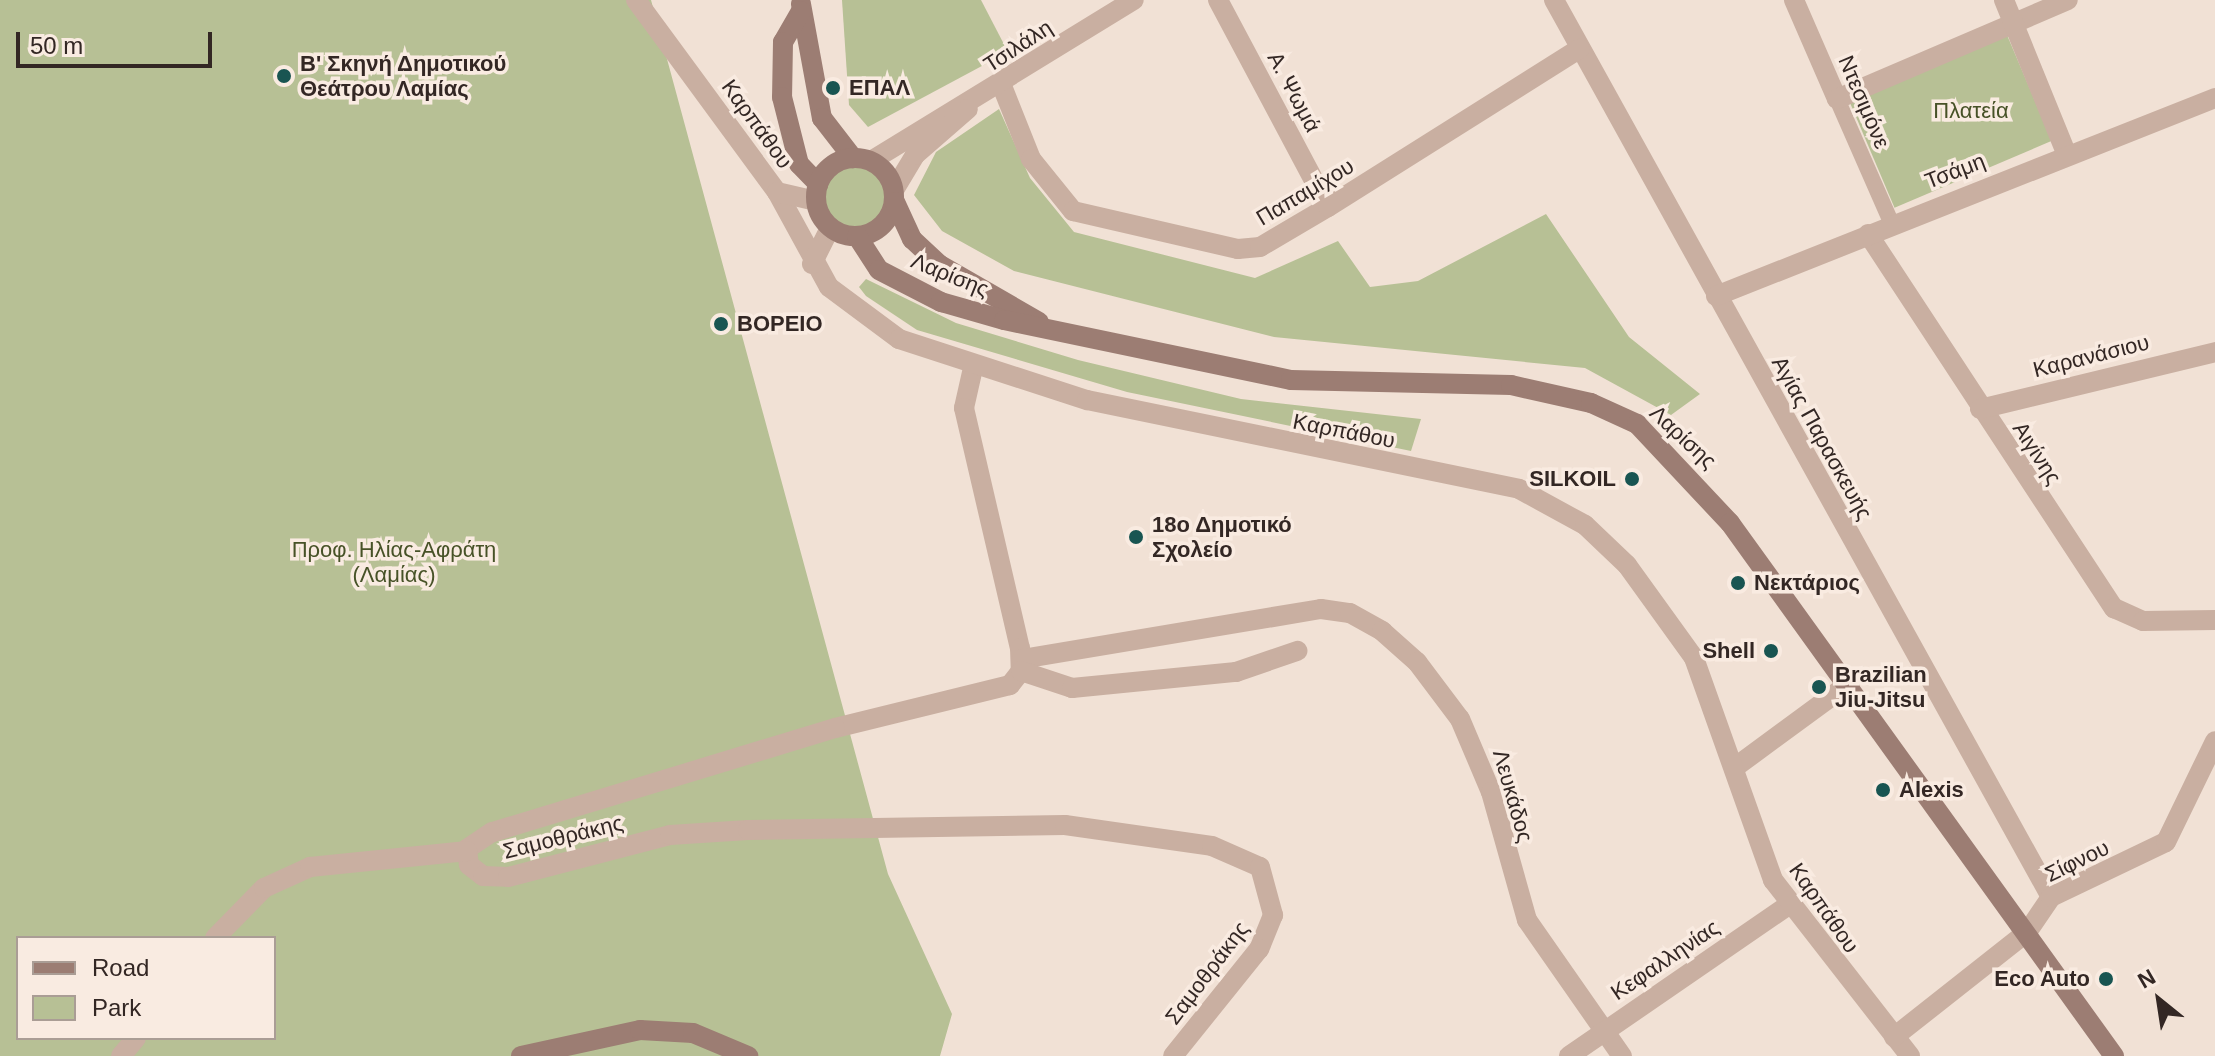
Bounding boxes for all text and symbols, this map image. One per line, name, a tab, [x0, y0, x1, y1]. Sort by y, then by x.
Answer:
street label: Τσιλάλη	[979, 14, 1057, 78]
scale bar	[20, 16, 216, 66]
text: 50 m	[30, 32, 83, 59]
street label: Α. Ψωμά	[1262, 47, 1326, 137]
place label: Β' Σκηνή Δημοτικού Θεάτρου Λαμίας	[300, 50, 507, 102]
street label: Ντεσιμόνε	[1833, 51, 1895, 153]
marker: Β' Σκηνή Δημοτικού Θεάτρου Λαμίας	[275, 67, 293, 85]
street label: Καρπάθου	[716, 74, 798, 174]
place label: ΕΠΑΛ	[849, 75, 910, 101]
marker: ΕΠΑΛ	[824, 79, 842, 97]
park label: Πλατεία	[1933, 98, 2009, 124]
street label: Τσάμη	[1921, 148, 1989, 194]
street label: Παπαμίχου	[1251, 153, 1359, 231]
street label: Λαρίσης	[907, 248, 993, 302]
place label: ΒΟΡΕΙΟ	[737, 311, 823, 337]
marker: ΒΟΡΕΙΟ	[712, 315, 730, 333]
street label: Καρανάσιου	[2030, 329, 2152, 383]
street label: Αγίας Παρασκευής	[1766, 352, 1878, 524]
street label: Λαρίσης	[1644, 400, 1722, 474]
street label: Καρπάθου	[1291, 408, 1397, 454]
street label: Αιγίνης	[2007, 417, 2067, 489]
place label: SILKOIL	[1529, 466, 1616, 492]
marker: SILKOIL	[1623, 470, 1641, 488]
place label: 18ο Δημοτικό Σχολείο	[1152, 511, 1292, 562]
marker: 18ο Δημοτικό Σχολείο	[1127, 528, 1145, 546]
park label: Προφ. Ηλίας-Αφράτη (Λαμίας)	[292, 536, 496, 588]
place label: Νεκτάριος	[1754, 570, 1860, 596]
marker: Νεκτάριος	[1729, 574, 1747, 592]
place label: Shell	[1702, 638, 1755, 664]
marker: Shell	[1762, 642, 1780, 660]
place label: Brazilian Jiu-Jitsu	[1835, 661, 1927, 712]
marker: Brazilian Jiu-Jitsu	[1810, 678, 1828, 696]
street label: Λευκάδος	[1487, 747, 1539, 845]
place label: Alexis	[1899, 777, 1964, 803]
marker: Alexis	[1874, 781, 1892, 799]
street label: Σαμοθράκης	[500, 809, 626, 865]
street label: Σίφνου	[2041, 834, 2113, 888]
street label: Καρπάθου	[1784, 858, 1864, 958]
street label: Κεφαλληνίας	[1606, 914, 1724, 1006]
street label: Σαμοθράκης	[1160, 916, 1254, 1030]
legend	[16, 936, 276, 1040]
text: Road	[92, 954, 149, 981]
north arrow	[2119, 960, 2199, 1040]
text: N	[2134, 964, 2160, 994]
place label: Eco Auto	[1993, 966, 2090, 992]
marker: Eco Auto	[2097, 970, 2115, 988]
text: Park	[92, 994, 141, 1021]

